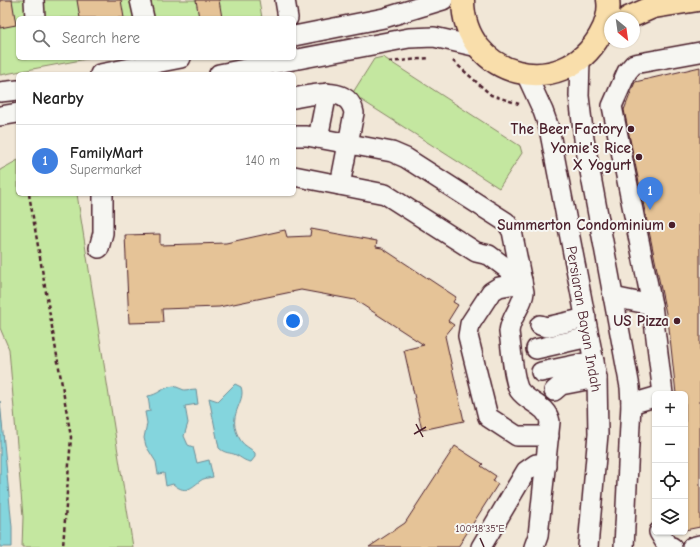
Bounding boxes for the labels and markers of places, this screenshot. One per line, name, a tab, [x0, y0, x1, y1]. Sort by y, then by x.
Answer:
place label: The Beer Factory	[511, 120, 623, 138]
marker: The Beer Factory	[626, 124, 636, 134]
place label: Yomie's Rice X Yogurt	[551, 139, 632, 174]
marker: Yomie's Rice X Yogurt	[634, 152, 644, 162]
pin: 1	[637, 177, 663, 210]
place label: Summerton Condominium	[497, 216, 664, 234]
marker: Summerton Condominium	[667, 220, 677, 230]
place label: US Pizza	[613, 312, 669, 330]
marker: US Pizza	[672, 316, 682, 326]

